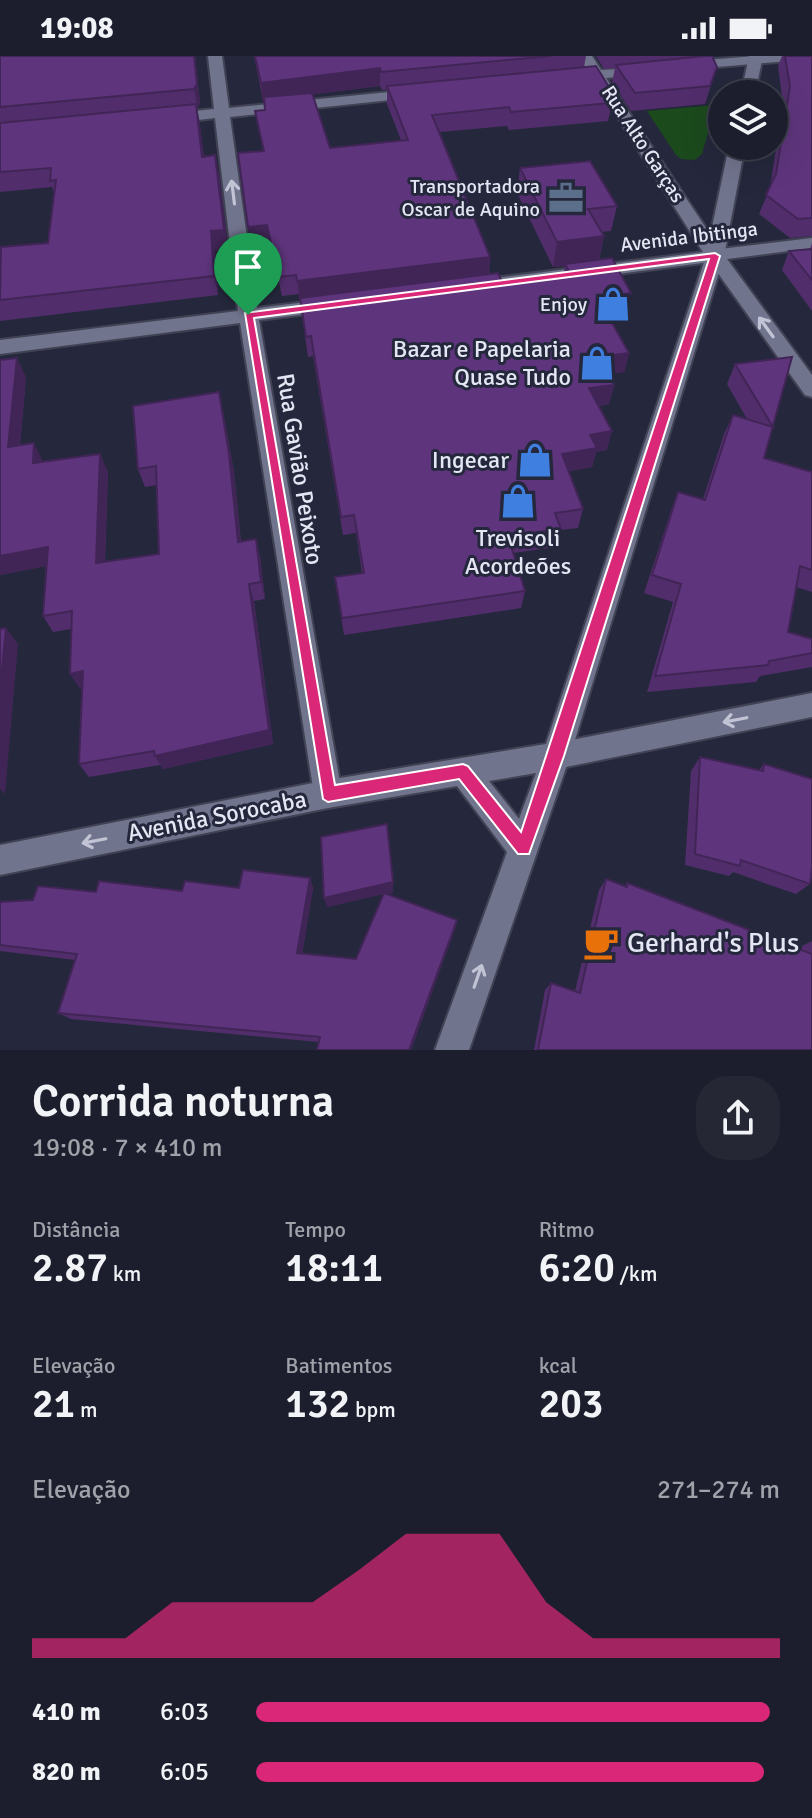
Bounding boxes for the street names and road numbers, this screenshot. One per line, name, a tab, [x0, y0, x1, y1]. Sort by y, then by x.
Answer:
street label: Rua Alto Garças	[596, 81, 690, 207]
street label: Avenida Ibitinga	[619, 216, 759, 258]
street label: Rua Gavião Peixoto	[270, 371, 330, 567]
street label: Avenida Sorocaba	[125, 784, 309, 848]

